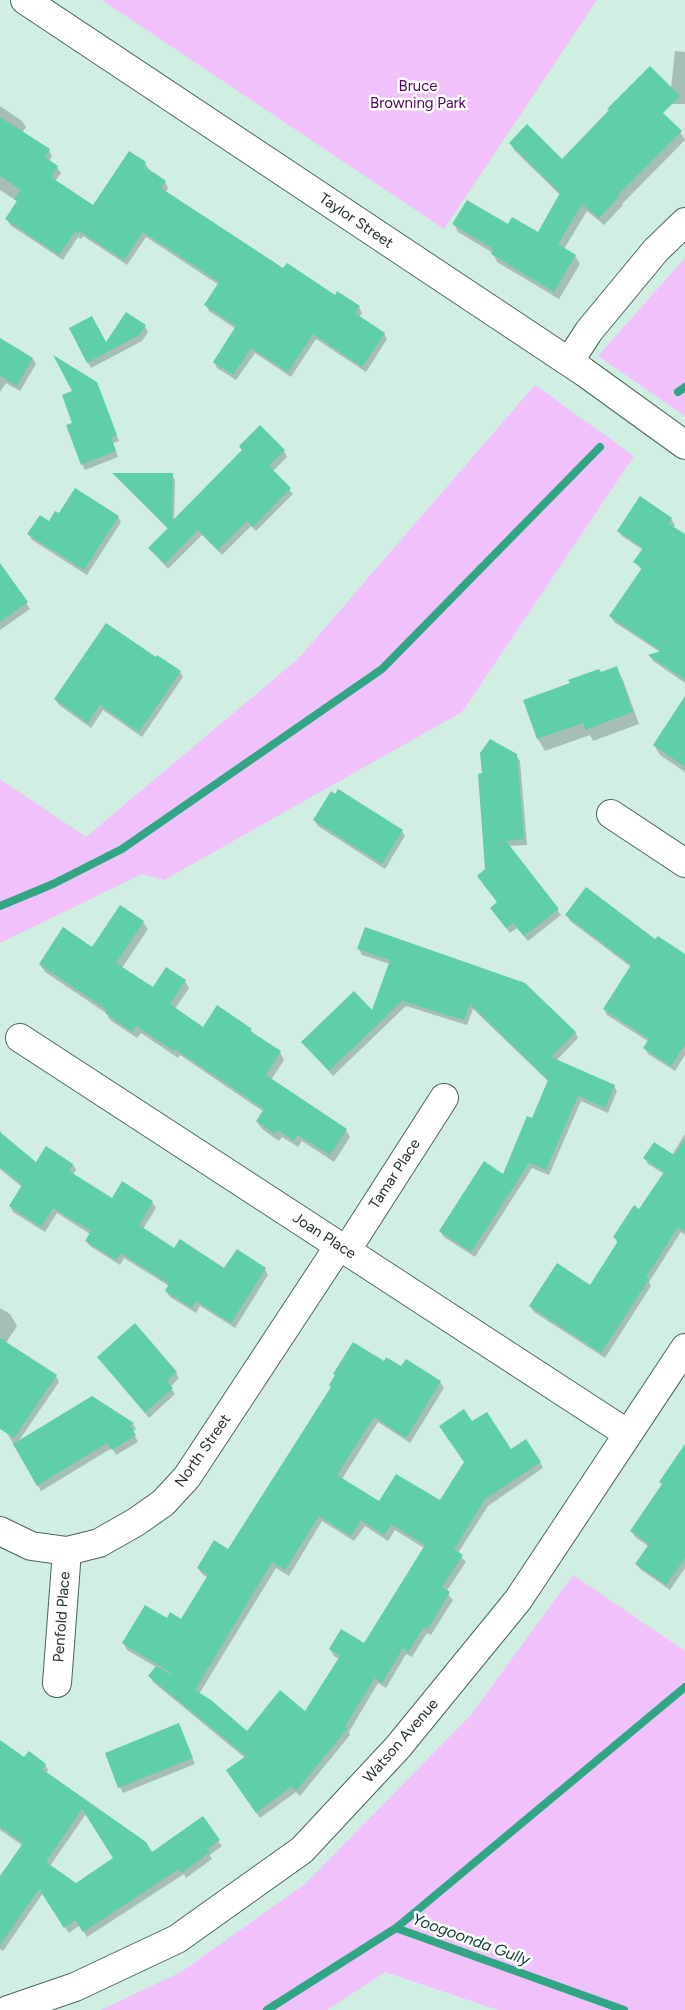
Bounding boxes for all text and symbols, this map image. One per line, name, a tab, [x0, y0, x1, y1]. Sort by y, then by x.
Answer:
park label: Bruce Browning Park	[370, 78, 466, 113]
street label: Taylor Street	[316, 190, 396, 252]
street label: Tamar Place	[366, 1135, 424, 1213]
street label: Joan Place	[289, 1209, 359, 1263]
street label: North Street	[171, 1411, 235, 1491]
street label: Penfold Place	[50, 1571, 74, 1663]
street label: Watson Avenue	[360, 1695, 442, 1787]
water label: Yoogoonda Gully	[410, 1910, 532, 1970]

